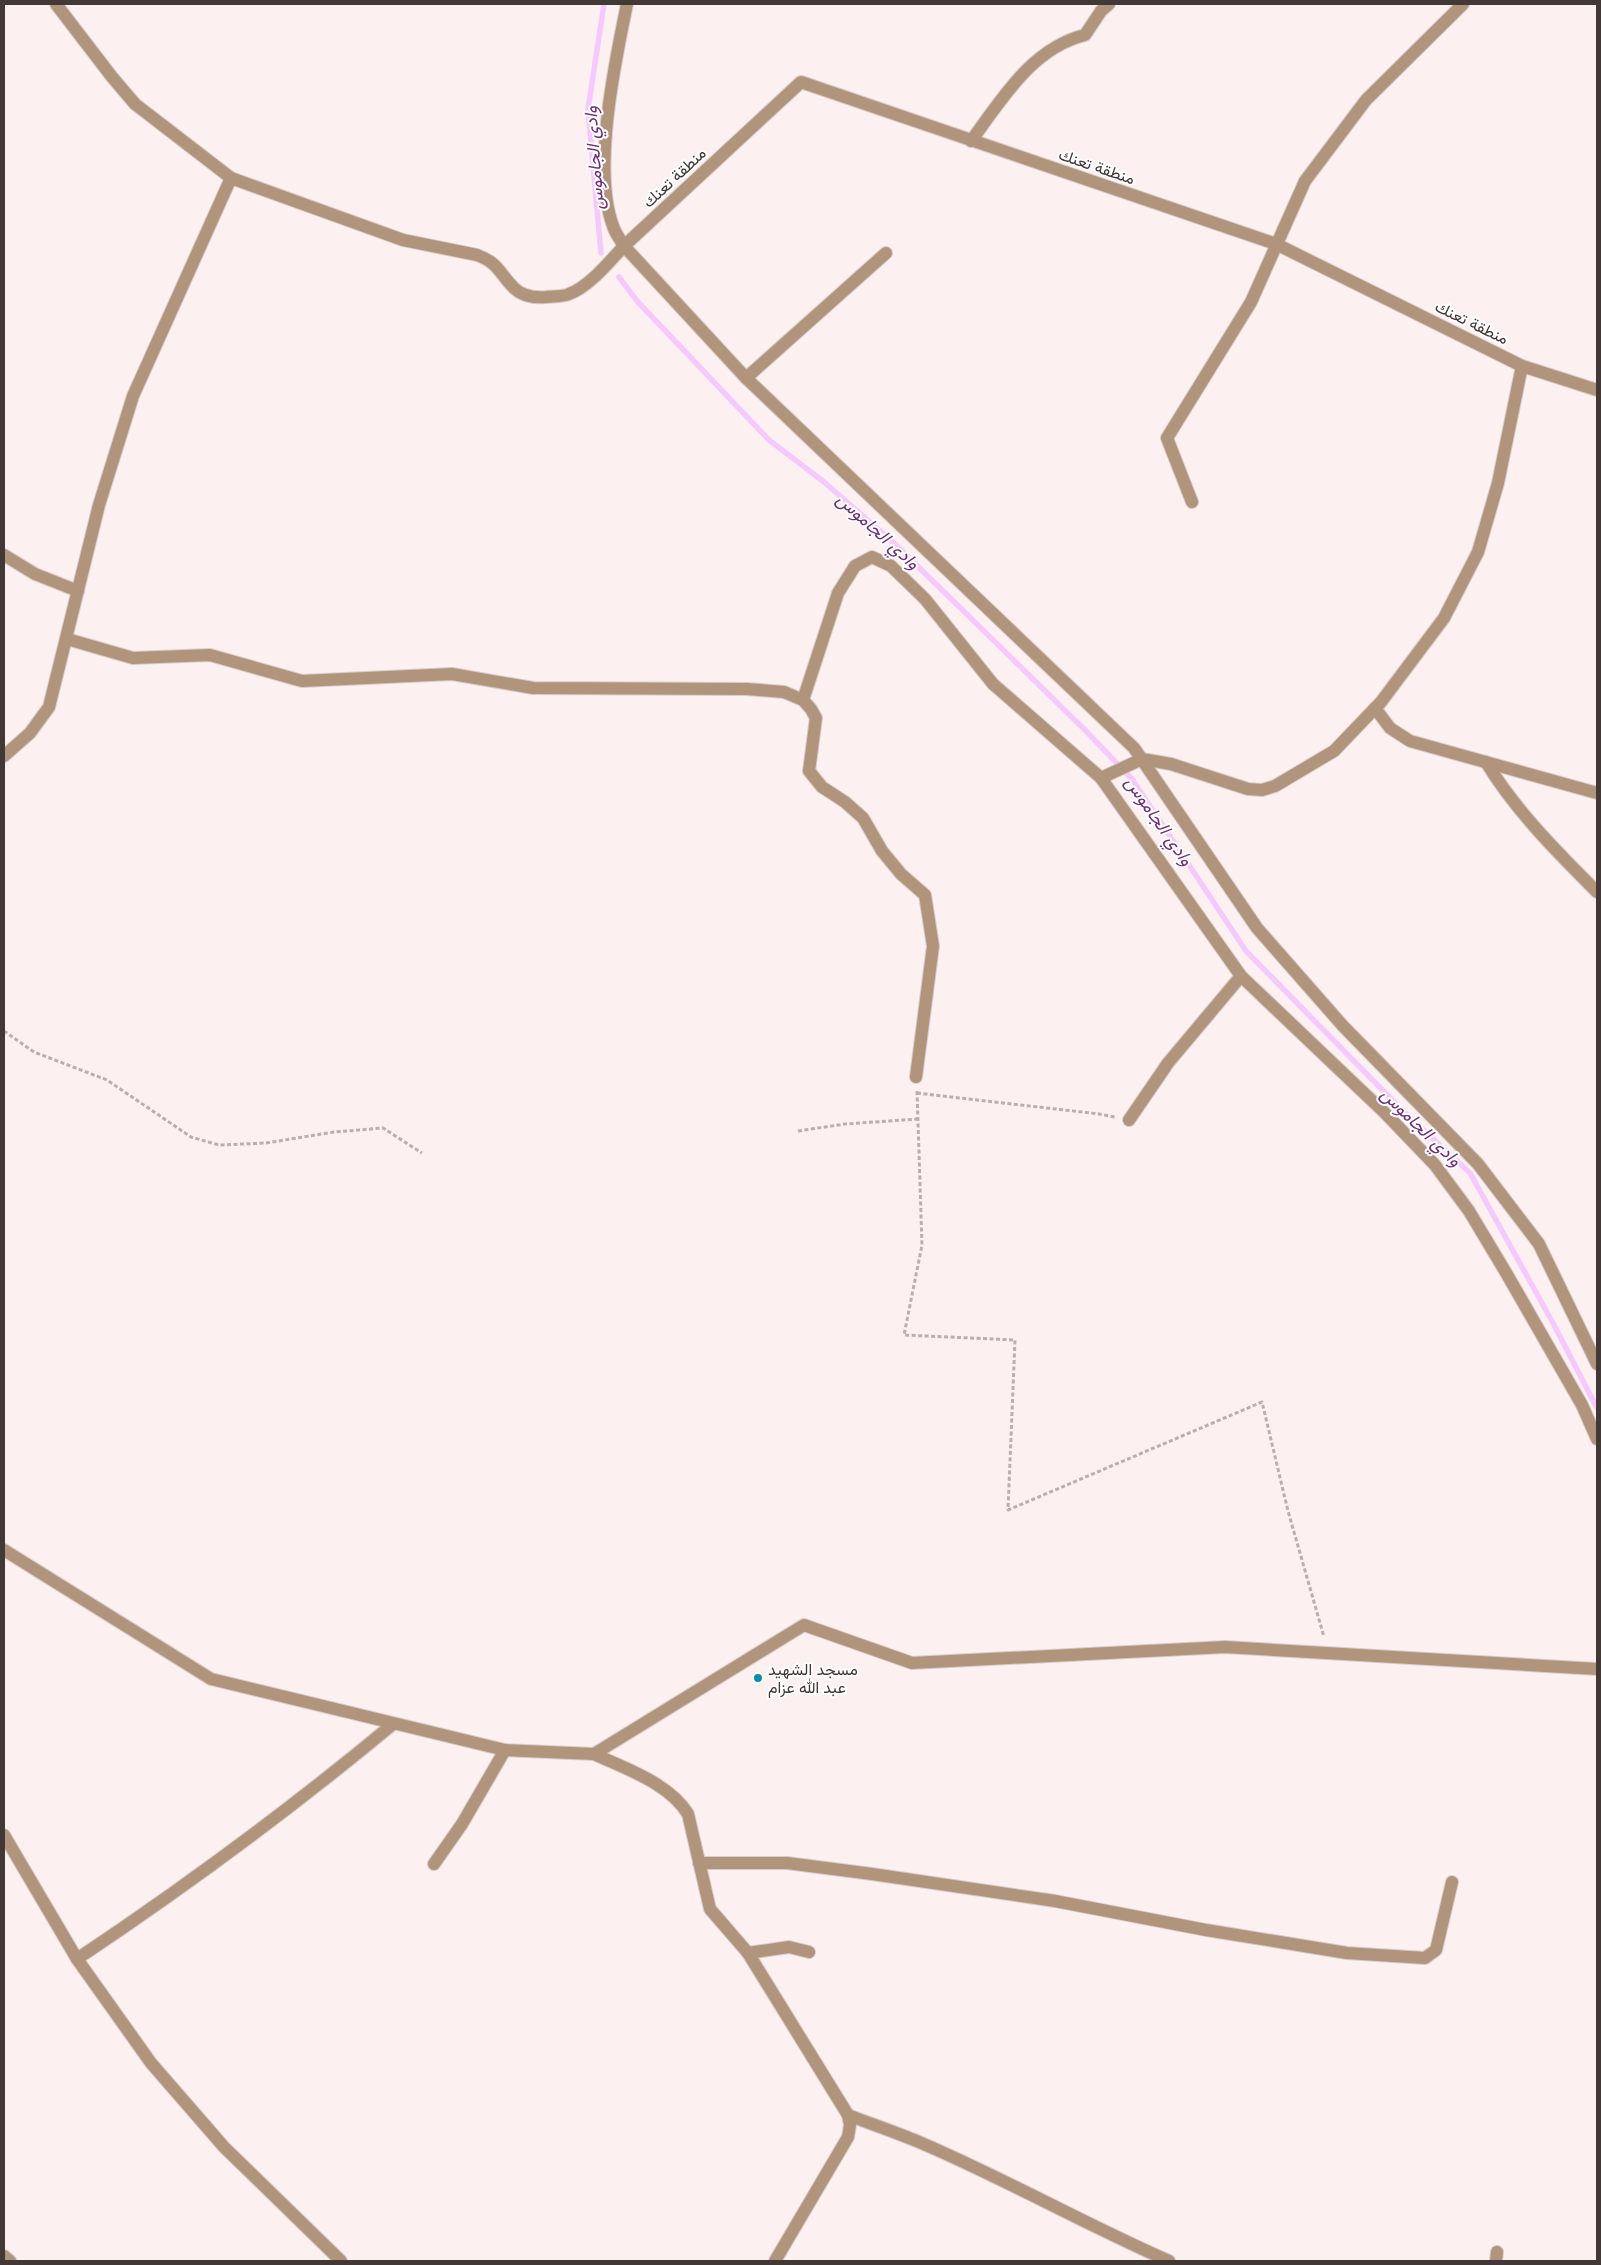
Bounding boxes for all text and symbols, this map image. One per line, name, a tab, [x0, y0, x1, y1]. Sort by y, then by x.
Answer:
water label: وادي الجاموس	[577, 105, 613, 211]
street label: منطقة تعنك	[638, 142, 711, 213]
street label: منطقة تعنك	[1056, 143, 1138, 190]
street label: منطقة تعنك	[1431, 295, 1512, 350]
water label: وادي الجاموس	[829, 487, 925, 577]
water label: وادي الجاموس	[1117, 771, 1199, 872]
water label: وادي الجاموس	[1373, 1081, 1467, 1174]
place label: مسجد الشهيد عبد الله عزام	[768, 1658, 858, 1699]
marker: مسجد الشهيد عبد الله عزام	[752, 1672, 764, 1684]

